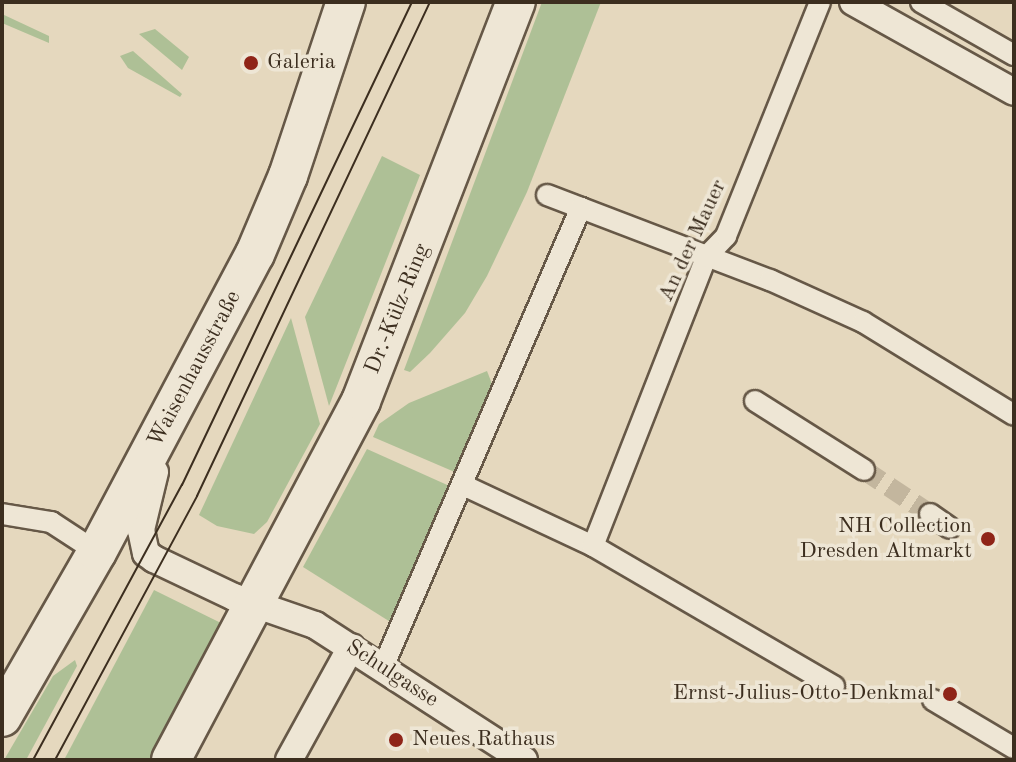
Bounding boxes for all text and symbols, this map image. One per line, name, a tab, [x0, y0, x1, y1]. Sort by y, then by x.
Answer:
place label: Galeria	[267, 50, 336, 76]
marker: Galeria	[242, 54, 260, 72]
street label: An der Mauer	[653, 176, 733, 306]
street label: Dr.-Külz-Ring	[360, 240, 436, 378]
street label: Waisenhausstraße	[143, 286, 247, 452]
place label: NH Collection Dresden Altmarkt	[800, 513, 972, 564]
marker: NH Collection Dresden Altmarkt	[979, 530, 997, 548]
street label: Schulgasse	[341, 634, 443, 714]
place label: Ernst-Julius-Otto-Denkmal	[673, 681, 934, 707]
marker: Ernst-Julius-Otto-Denkmal	[941, 685, 959, 703]
place label: Neues Rathaus	[412, 727, 555, 753]
marker: Neues Rathaus	[387, 731, 405, 749]

